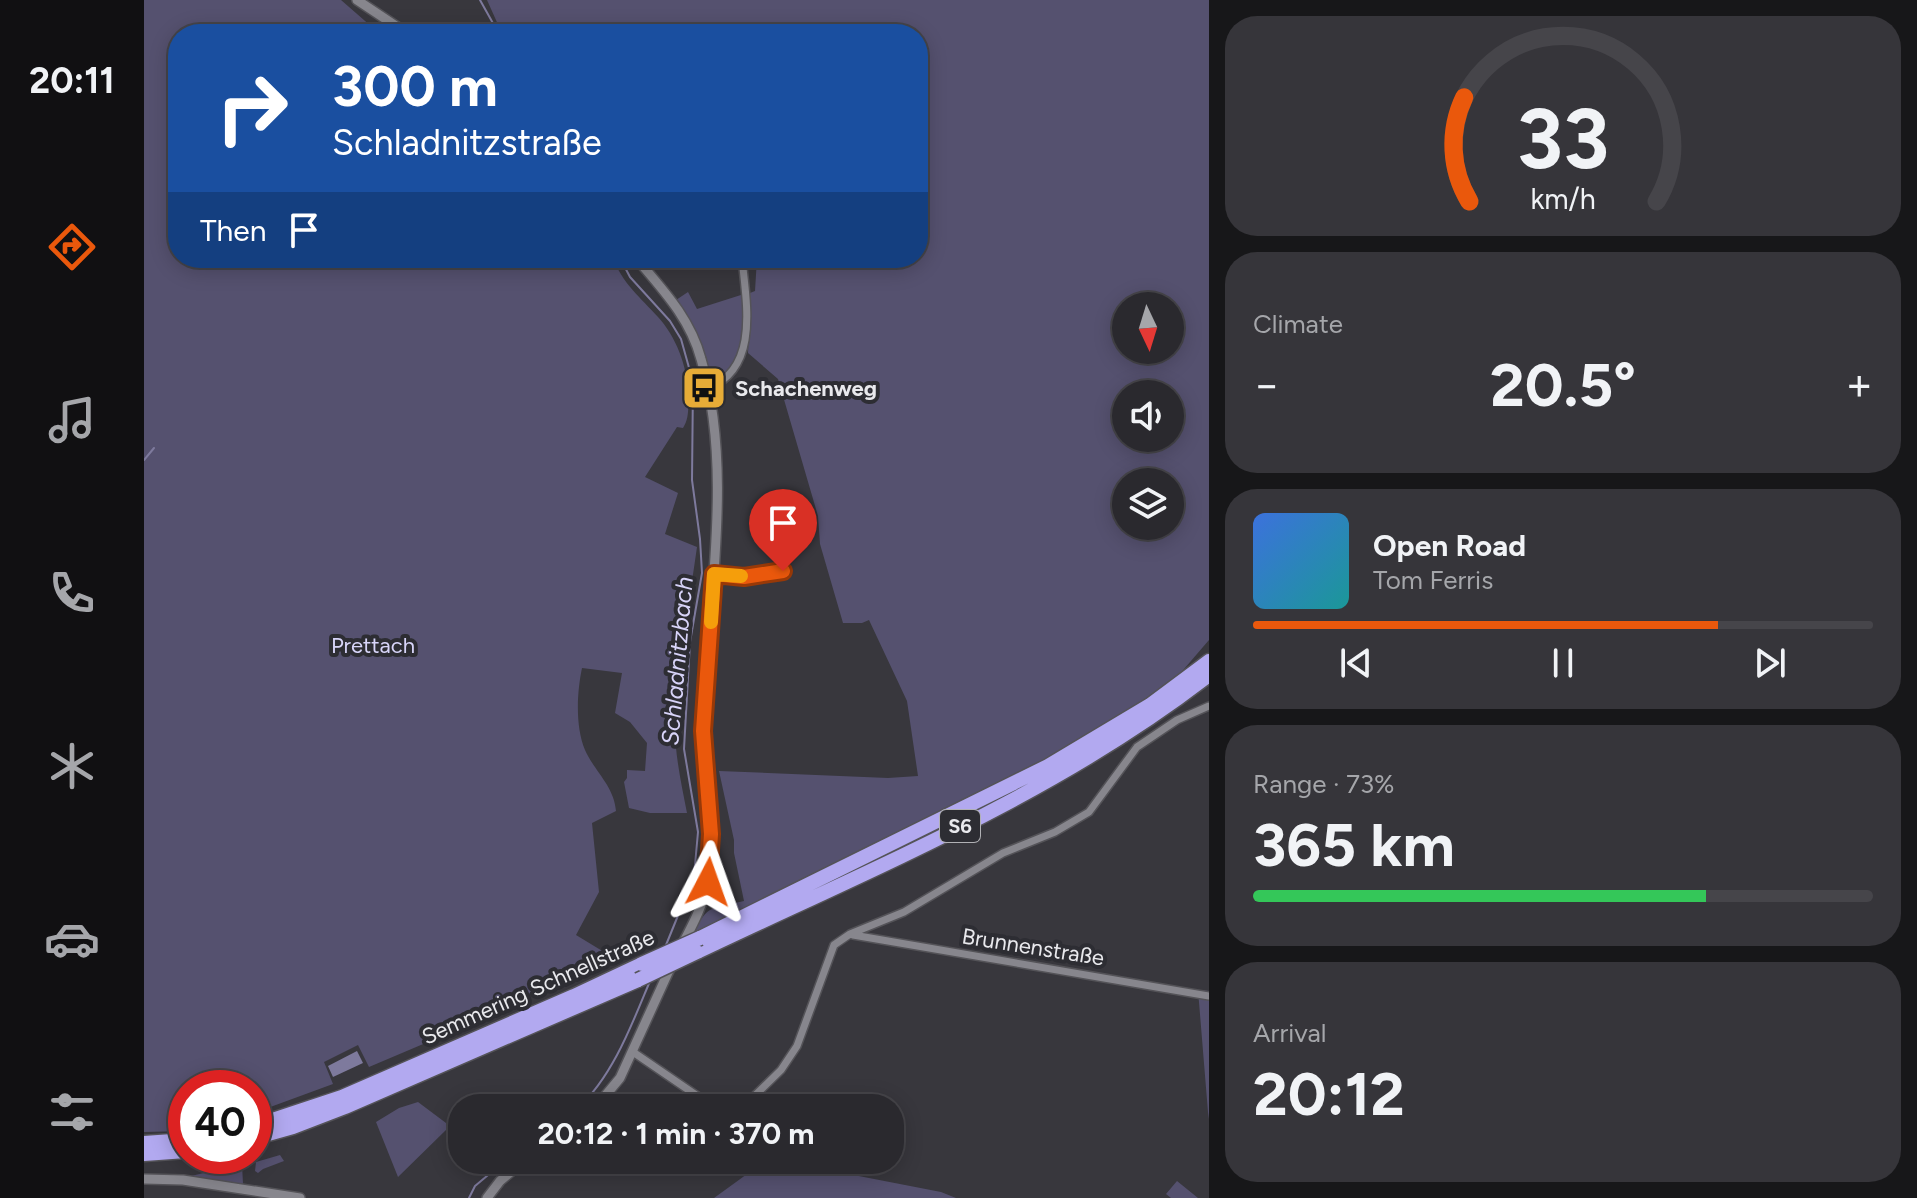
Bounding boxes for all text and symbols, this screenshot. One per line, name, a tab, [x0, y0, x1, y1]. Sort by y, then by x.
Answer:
text: 300 m	[332, 53, 498, 120]
icon: right	[200, 56, 304, 160]
text: 20:11	[29, 59, 115, 102]
text: 33	[1517, 89, 1609, 189]
text: Schladnitzstraße	[332, 121, 602, 164]
text: km/h	[1530, 182, 1596, 216]
icon: arrive	[282, 208, 326, 252]
text: Then	[200, 212, 266, 249]
icon: directions	[44, 219, 100, 275]
north arrow	[1112, 292, 1184, 364]
map controls	[1112, 292, 1184, 540]
text: Climate	[1253, 308, 1343, 340]
text: 20.5°	[1490, 349, 1636, 421]
text: −	[1253, 358, 1280, 411]
text: +	[1846, 358, 1873, 411]
bus stop icon: Schachenweg	[680, 364, 728, 412]
place label: Schachenweg	[735, 375, 877, 402]
button: sound	[1112, 380, 1184, 452]
icon: music	[44, 392, 100, 448]
button: layers	[1112, 468, 1184, 540]
pin	[749, 489, 817, 571]
icon: arrive	[761, 501, 805, 545]
text: Open Road	[1373, 527, 1526, 564]
text: Tom Ferris	[1373, 564, 1493, 596]
icon: phone	[44, 565, 100, 621]
water label: Schladnitzbach	[655, 575, 699, 747]
park label: Prettach	[331, 632, 415, 659]
icon: previous	[1334, 641, 1378, 685]
icon: pause	[1541, 641, 1585, 685]
icon: next	[1748, 641, 1792, 685]
icon: climate	[44, 738, 100, 794]
text: Range · 73%	[1253, 768, 1395, 800]
text: 365 km	[1253, 809, 1455, 881]
road number: S6	[940, 810, 980, 842]
position arrow	[666, 840, 750, 924]
icon: car	[44, 911, 100, 967]
street label: Brunnenstraße	[960, 922, 1106, 972]
street label: Semmering Schnellstraße	[418, 924, 658, 1050]
text: Arrival	[1253, 1017, 1326, 1049]
text: 20:12	[1253, 1058, 1405, 1130]
speed limit sign: 40	[168, 1070, 272, 1174]
icon: filters	[44, 1084, 100, 1140]
text: 20:12 · 1 min · 370 m	[538, 1115, 815, 1152]

